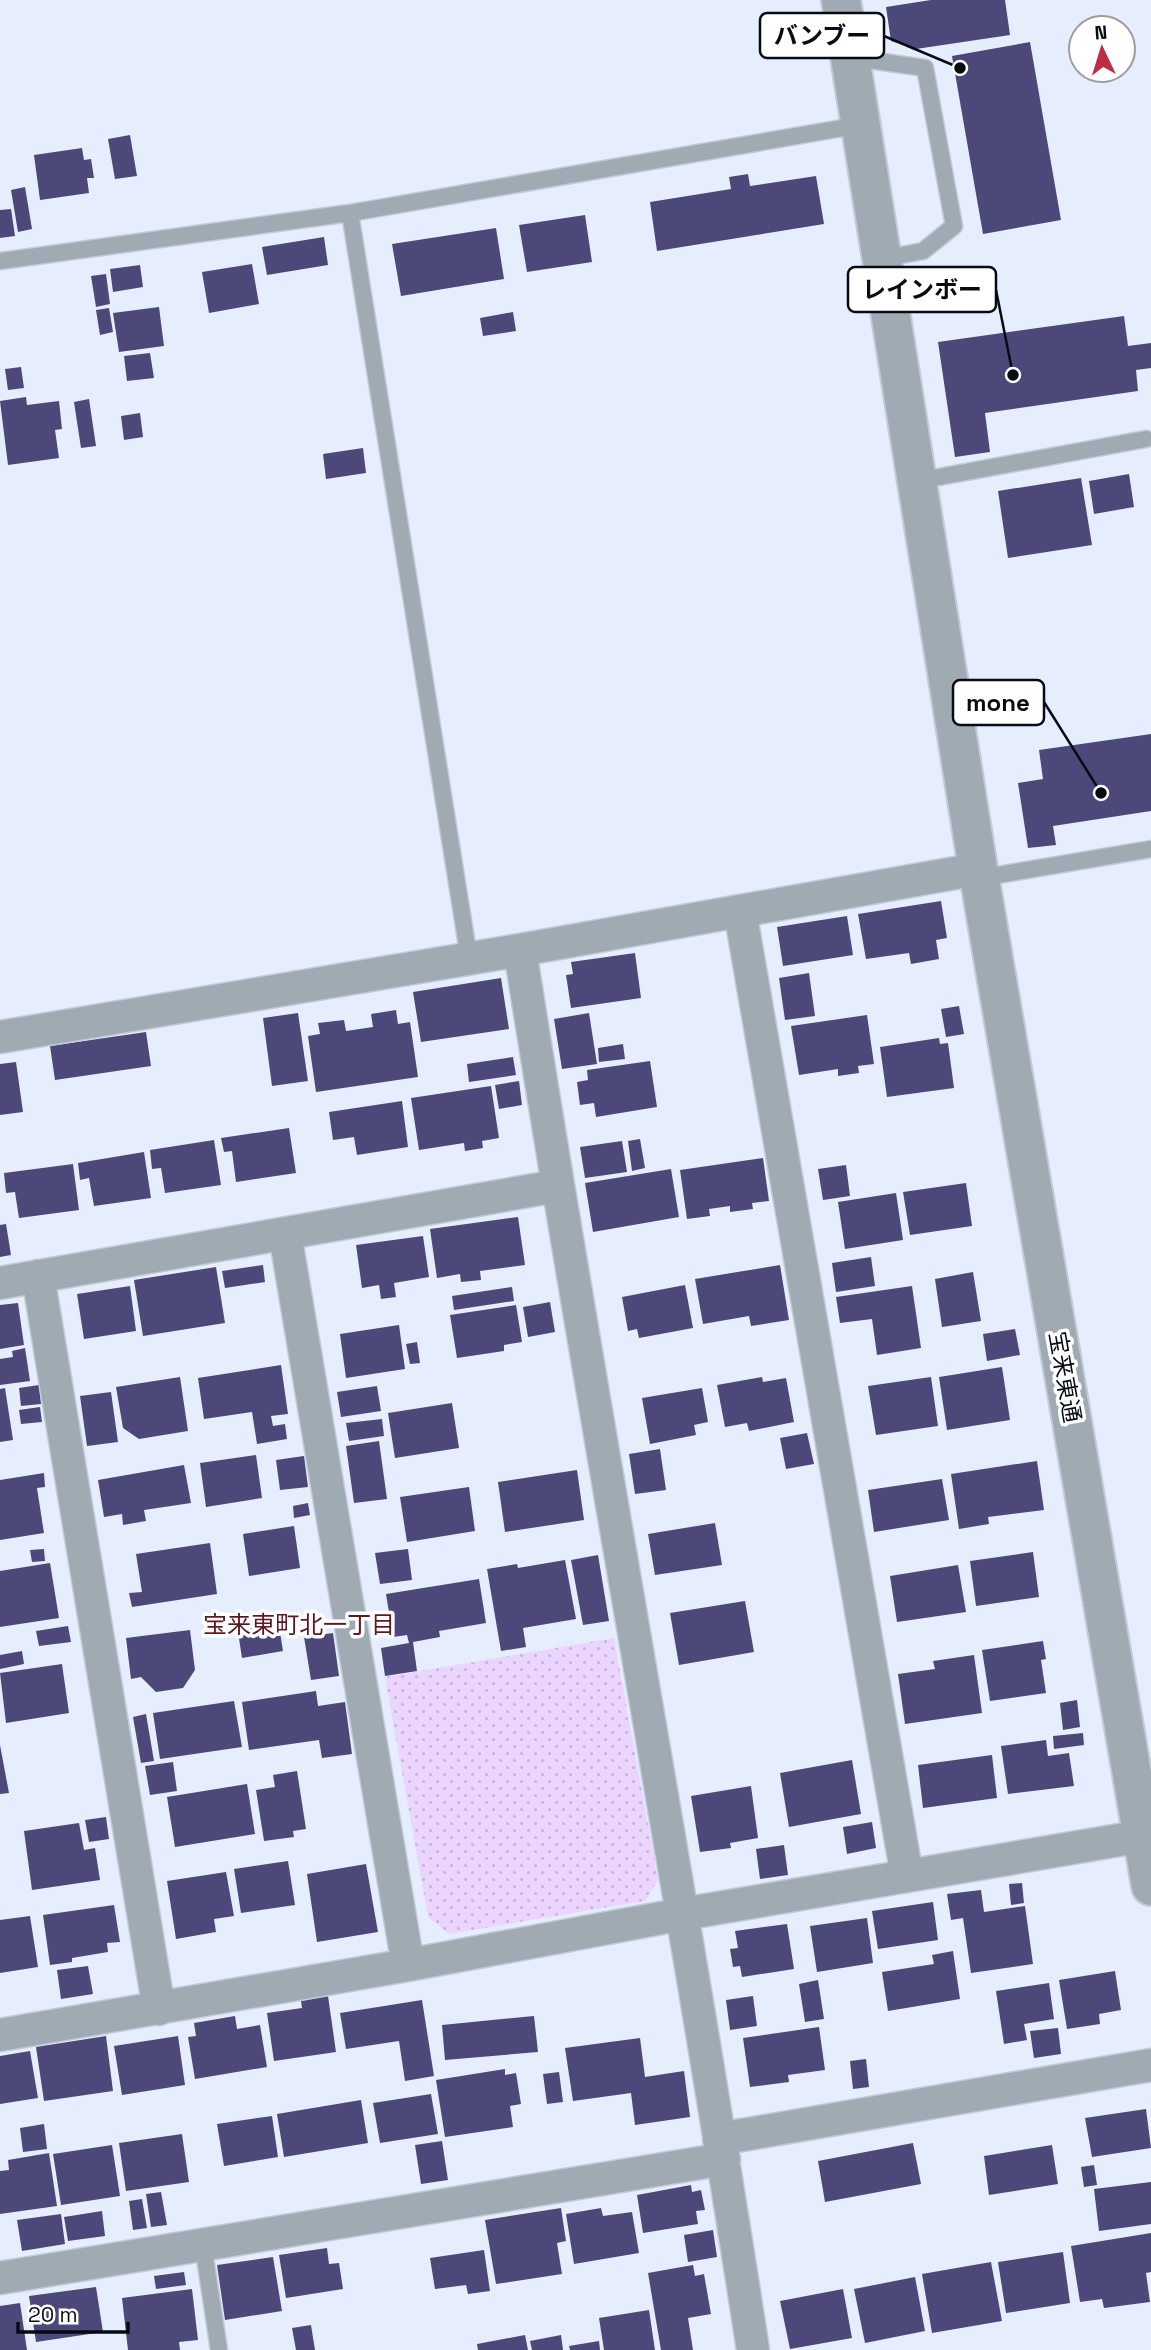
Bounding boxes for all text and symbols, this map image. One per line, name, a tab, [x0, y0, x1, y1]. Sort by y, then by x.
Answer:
callout: バンブー	[760, 13, 884, 58]
north arrow	[1067, 14, 1137, 84]
text: バンブー	[774, 20, 870, 51]
text: N	[1094, 20, 1108, 45]
callout: レインボー	[848, 267, 996, 312]
text: レインボー	[862, 274, 982, 305]
callout: mone	[953, 680, 1044, 725]
text: mone	[966, 687, 1030, 718]
street label: 宝来東通	[1042, 1329, 1088, 1425]
district label: 宝来東町北一丁目	[203, 1609, 395, 1640]
scale bar	[18, 2290, 128, 2334]
text: 20 m	[28, 2301, 78, 2328]

